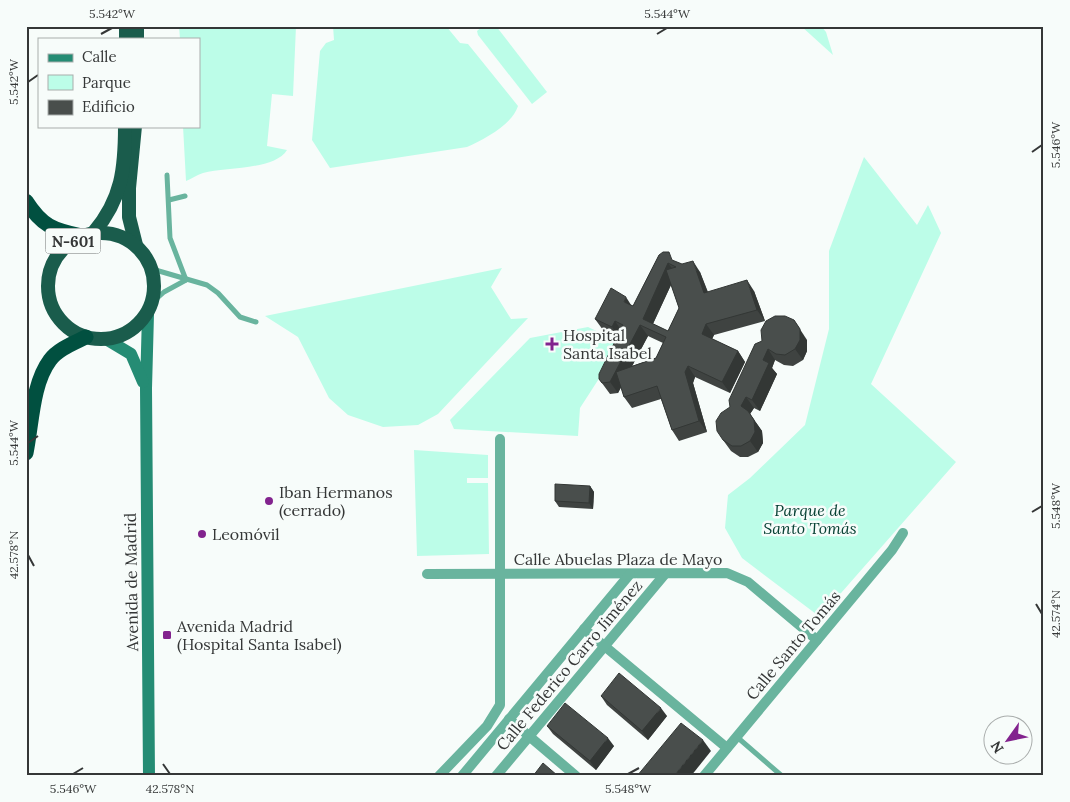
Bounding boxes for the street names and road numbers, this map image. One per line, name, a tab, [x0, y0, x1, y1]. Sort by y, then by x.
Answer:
road number: N-601	[46, 228, 100, 254]
street label: Avenida de Madrid	[120, 512, 142, 652]
street label: Calle Abuelas Plaza de Mayo	[514, 549, 722, 569]
street label: Calle Federico Carro Jiménez	[492, 576, 646, 754]
street label: Calle Santo Tomás	[741, 586, 845, 704]

